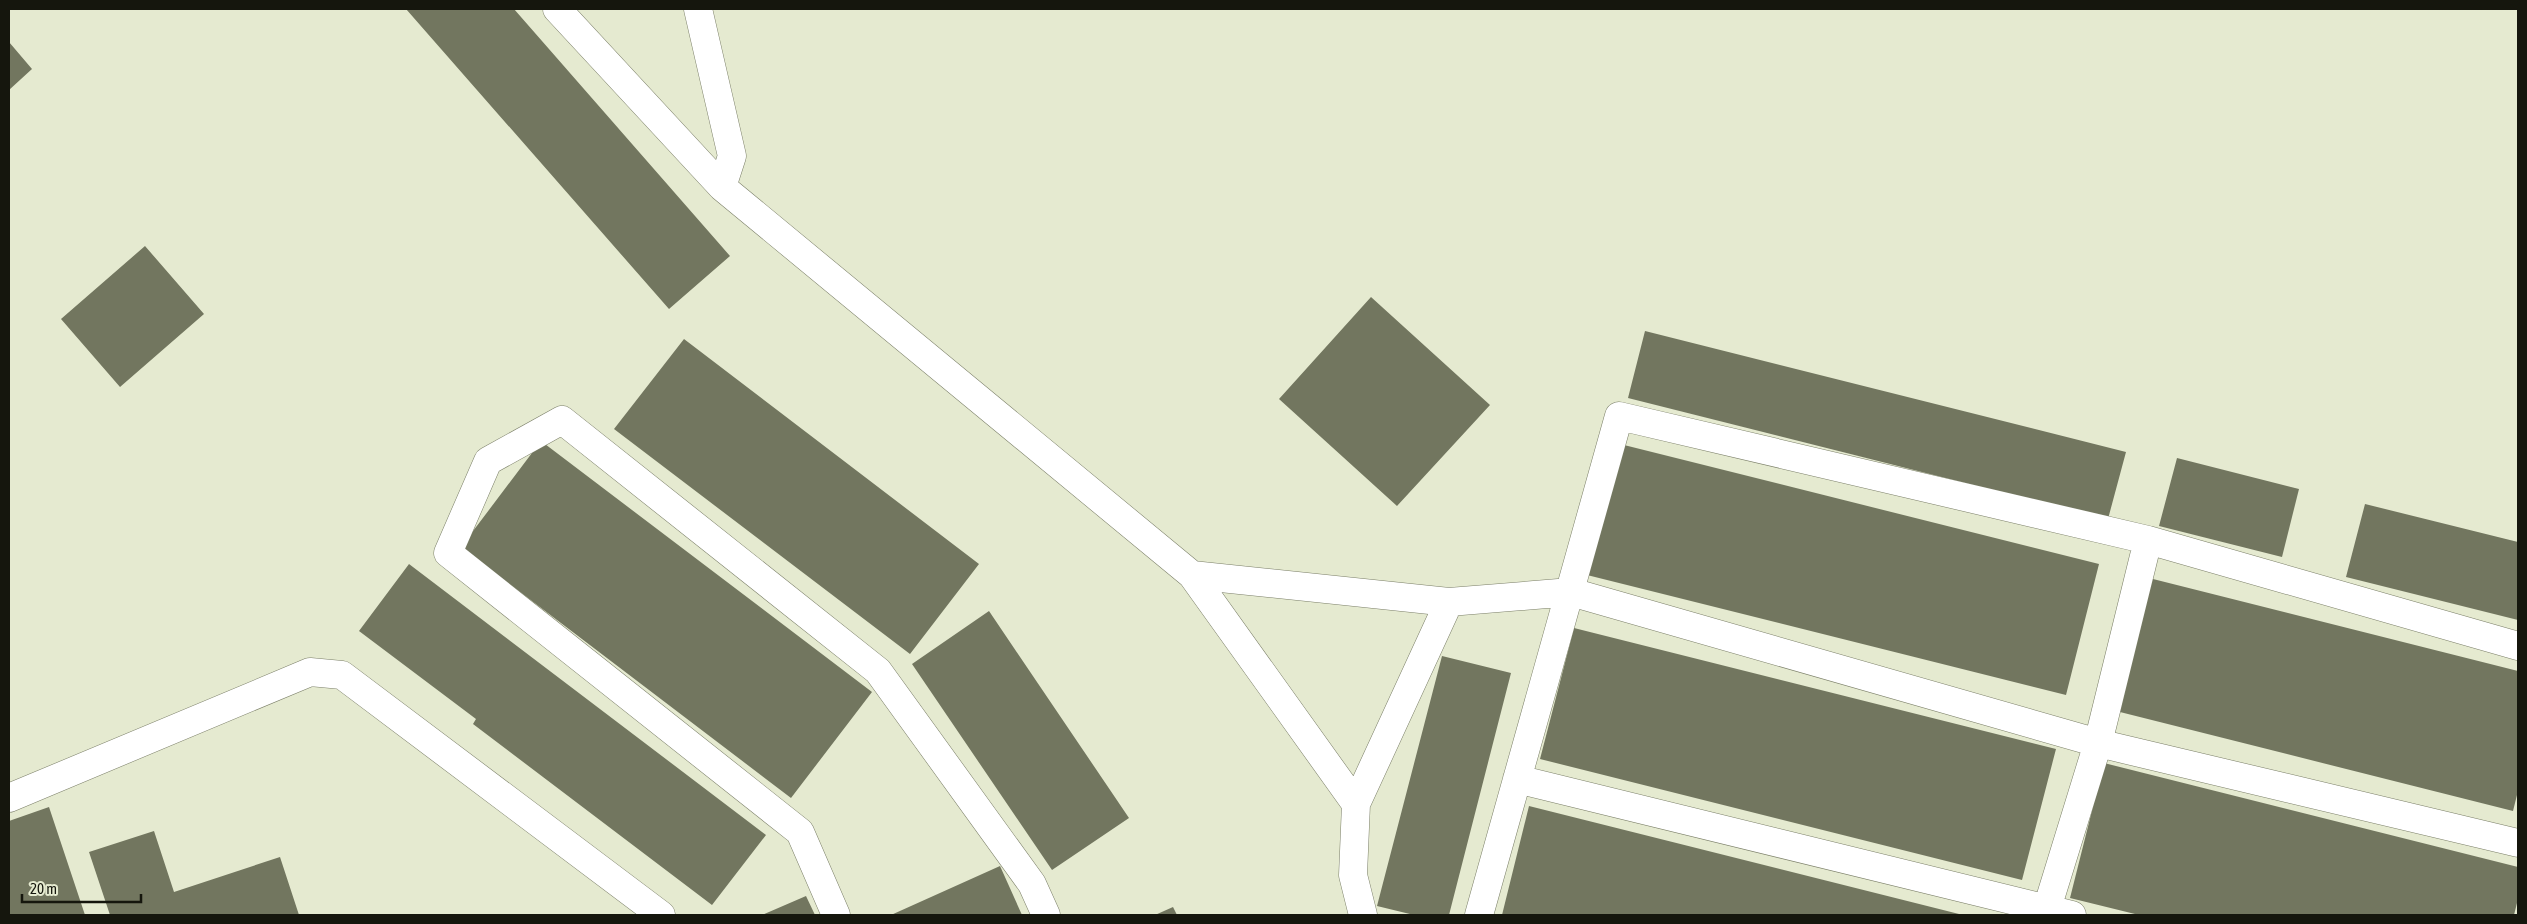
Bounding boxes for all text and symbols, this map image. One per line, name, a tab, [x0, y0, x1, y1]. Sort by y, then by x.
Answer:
scale bar	[22, 872, 141, 904]
text: 20 m	[30, 880, 57, 897]

